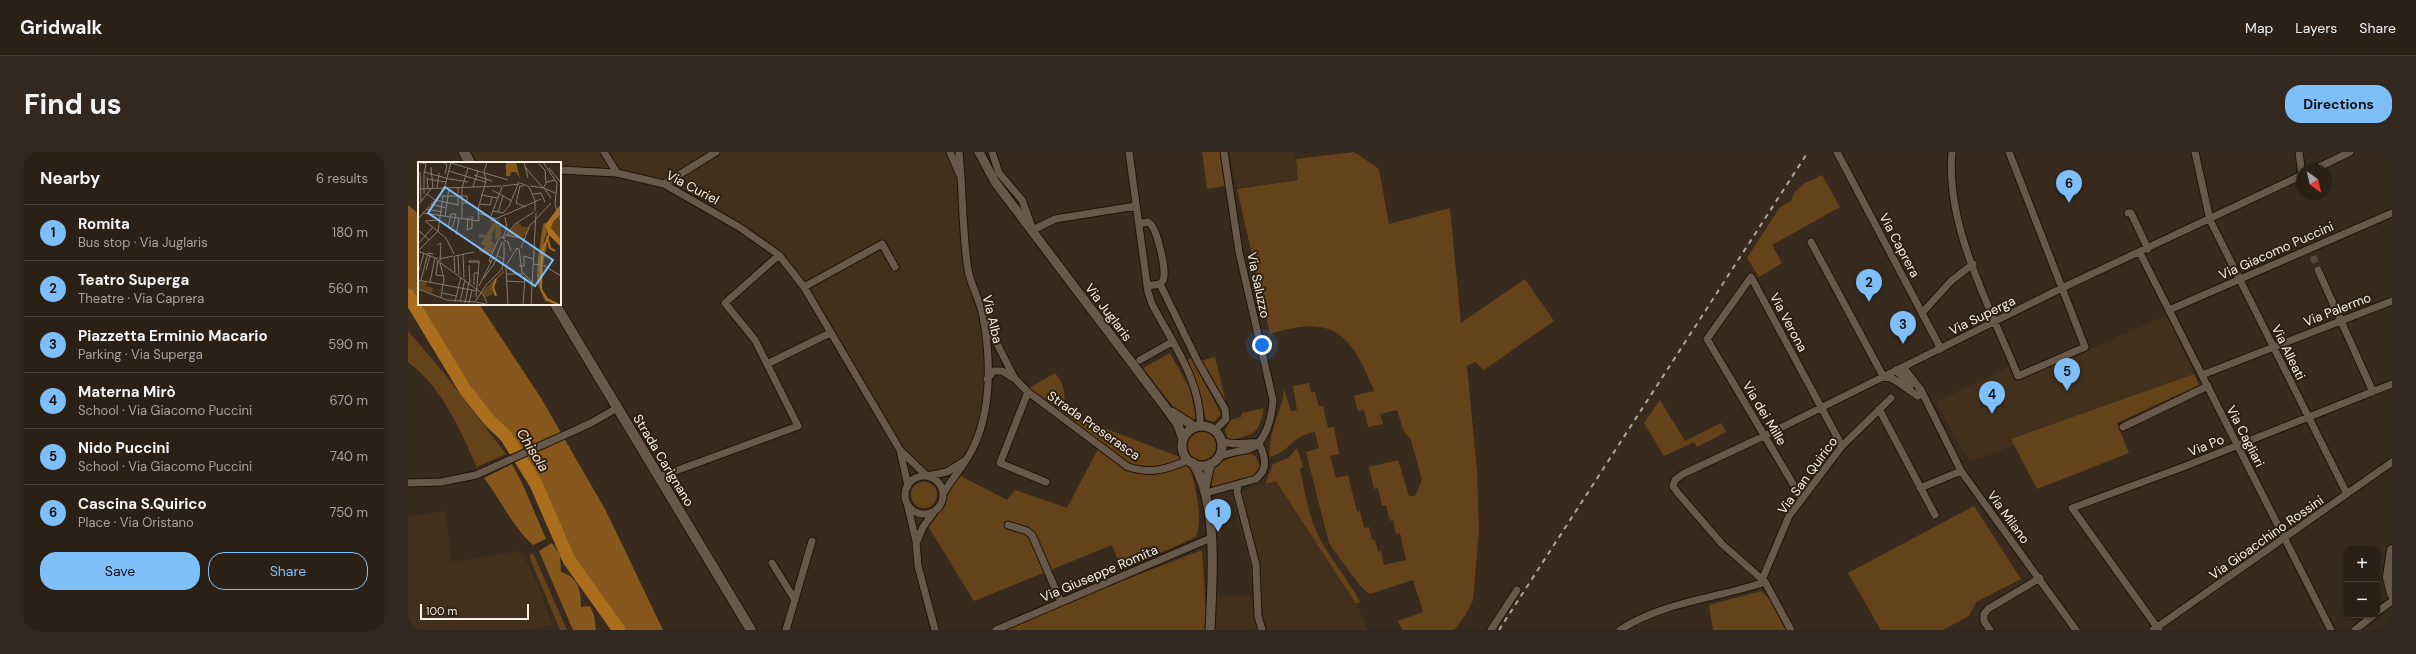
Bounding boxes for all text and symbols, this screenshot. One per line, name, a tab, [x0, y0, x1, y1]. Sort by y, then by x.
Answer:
text: Gridwalk	[20, 15, 102, 40]
text: Map	[2245, 19, 2273, 37]
text: Layers	[2295, 19, 2337, 37]
text: Share	[2359, 19, 2396, 37]
button: Directions	[2285, 85, 2392, 123]
text: Find us	[24, 86, 122, 123]
inset map	[418, 162, 561, 305]
north arrow	[2296, 164, 2332, 200]
street label: Via Curiel	[663, 166, 722, 208]
text: Nearby	[40, 167, 100, 189]
text: 6 results	[316, 170, 368, 187]
pin: 6	[2056, 170, 2082, 203]
street label: Via Caprera	[1875, 210, 1924, 280]
text: Romita	[78, 214, 130, 234]
street label: Via Giacomo Puccini	[2216, 218, 2336, 283]
text: 1	[51, 224, 55, 241]
text: 180 m	[332, 224, 368, 241]
text: Bus stop · Via Juglaris	[78, 234, 208, 251]
street label: Via Saluzzo	[1243, 251, 1274, 320]
pin: 2	[1856, 269, 1882, 302]
text: Teatro Superga	[78, 270, 189, 290]
text: 2	[49, 280, 57, 297]
text: 560 m	[328, 280, 368, 297]
street label: Via Juglaris	[1081, 280, 1136, 345]
street label: Via Palermo	[2301, 289, 2374, 330]
text: Theatre · Via Caprera	[78, 290, 204, 307]
street label: Via Verona	[1766, 290, 1811, 355]
street label: Via Superga	[1946, 292, 2018, 339]
street label: Via Alba	[979, 293, 1006, 345]
pin: 3	[1890, 311, 1916, 344]
street label: Via Alleati	[2268, 322, 2309, 383]
text: Piazzetta Erminio Macario	[78, 326, 268, 346]
your location	[1252, 335, 1272, 355]
text: 3	[49, 336, 57, 353]
text: 590 m	[328, 336, 368, 353]
text: Parking · Via Superga	[78, 346, 203, 363]
pin: 5	[2054, 358, 2080, 391]
street label: Via dei Mille	[1739, 378, 1790, 448]
pin: 4	[1979, 381, 2005, 414]
text: Materna Mirò	[78, 382, 176, 402]
street label: Strada Preserasca	[1044, 387, 1143, 464]
text: 4	[49, 392, 57, 409]
text: 670 m	[329, 392, 368, 409]
text: School · Via Giacomo Puccini	[78, 402, 252, 419]
street label: Via Cagliari	[2223, 403, 2268, 470]
street label: Strada Carignano	[629, 411, 698, 510]
water label: Chisola	[513, 425, 553, 475]
street label: Via Po	[2186, 431, 2227, 460]
street label: Via San Quirico	[1774, 433, 1841, 517]
text: Nido Puccini	[78, 438, 170, 458]
text: 5	[49, 448, 57, 465]
text: 740 m	[330, 448, 368, 465]
text: School · Via Giacomo Puccini	[78, 458, 252, 475]
street label: Via Milano	[1984, 487, 2034, 547]
street label: Via Gioacchino Rossini	[2206, 491, 2327, 583]
text: Cascina S.Quirico	[78, 494, 207, 514]
pin: 1	[1205, 499, 1231, 532]
text: 6	[49, 504, 57, 521]
text: 750 m	[330, 504, 368, 521]
text: Place · Via Oristano	[78, 514, 194, 531]
street label: Via Giuseppe Romita	[1038, 541, 1160, 606]
map controls	[2344, 546, 2380, 618]
button: +	[2344, 546, 2380, 582]
button: Save	[40, 552, 200, 590]
button: Share	[208, 552, 368, 590]
button: −	[2344, 582, 2380, 618]
scale bar	[420, 602, 529, 621]
text: 100 m	[426, 604, 457, 618]

